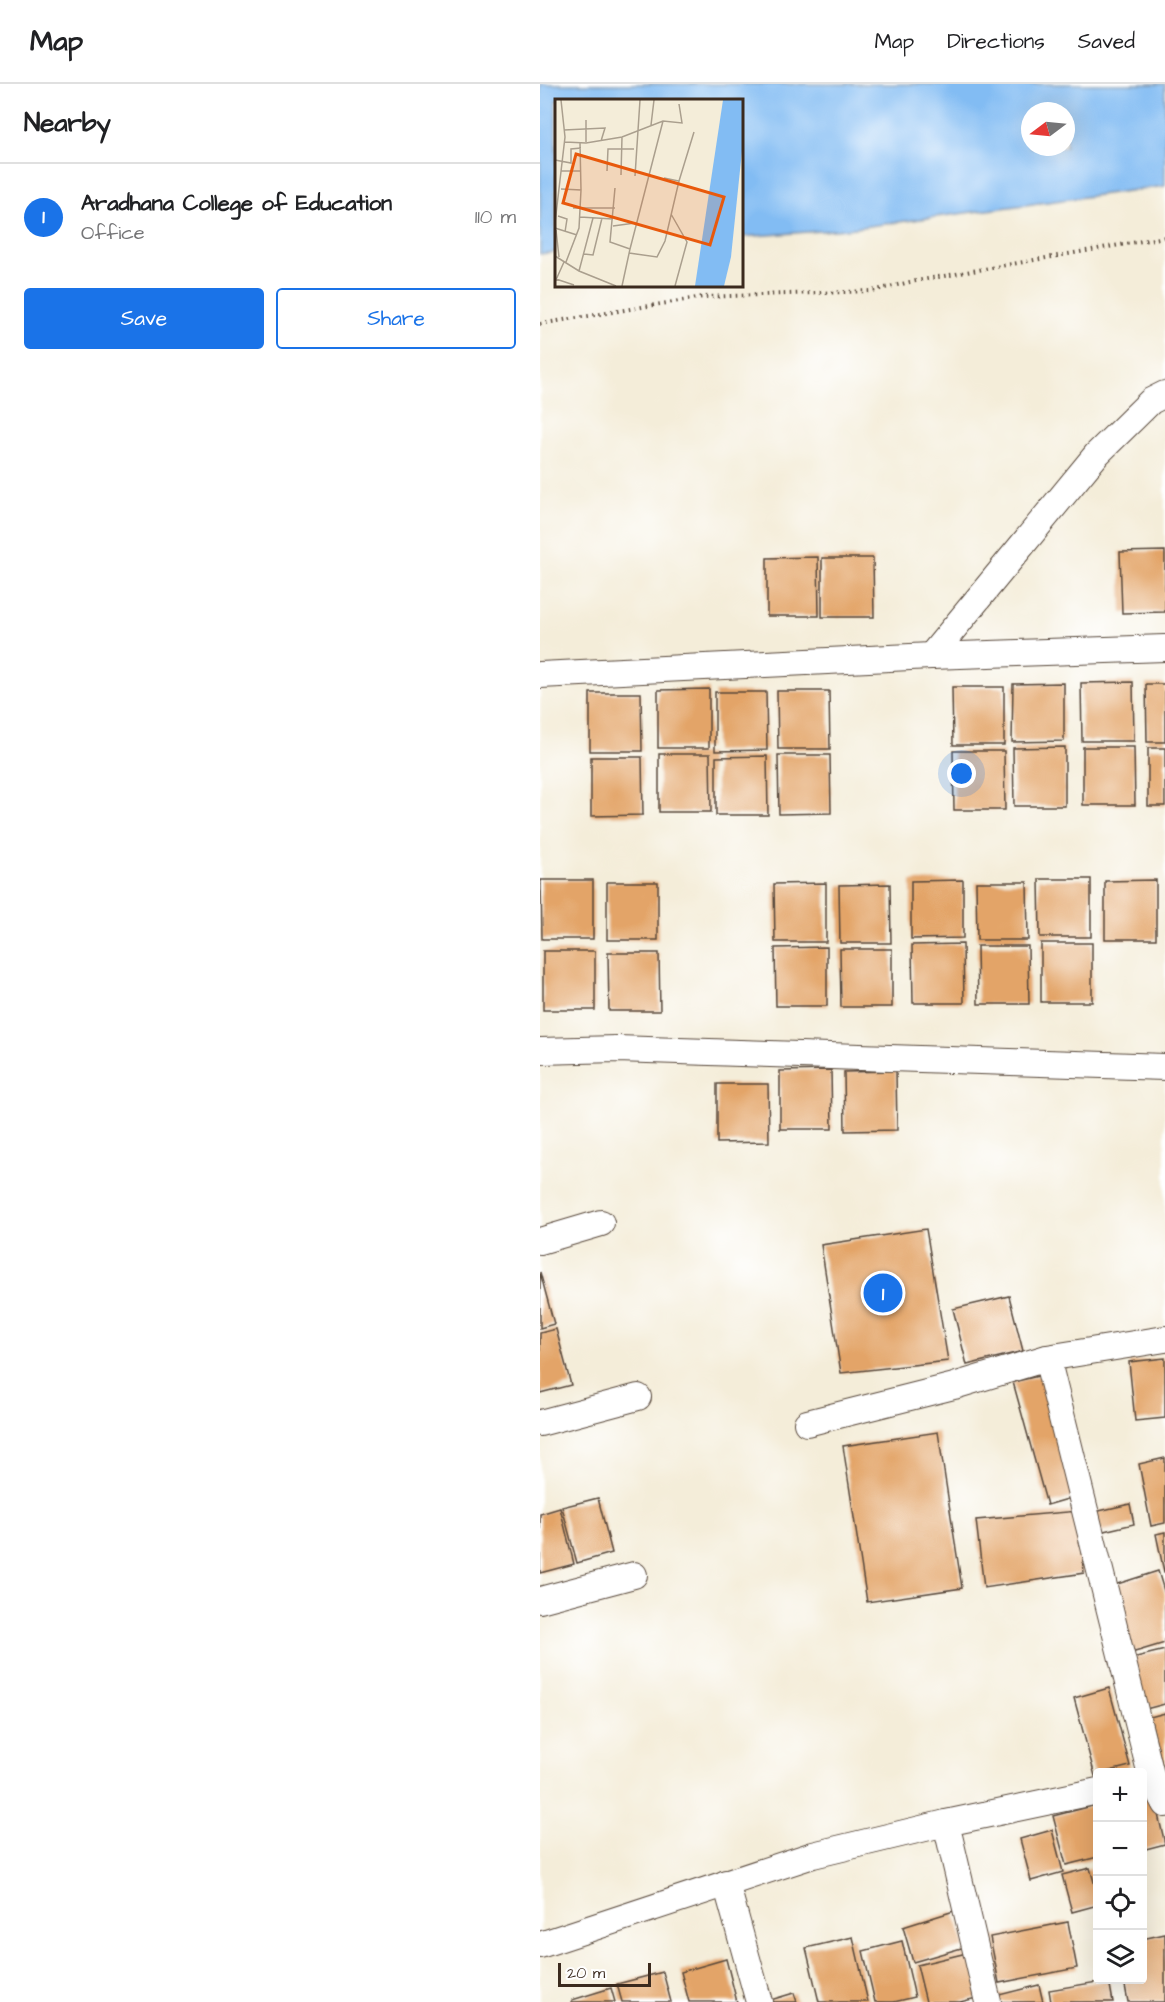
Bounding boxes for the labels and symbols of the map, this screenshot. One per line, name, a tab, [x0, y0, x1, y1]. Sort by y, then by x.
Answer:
inset map	[555, 99, 742, 286]
north arrow	[1021, 102, 1075, 156]
your location	[947, 759, 976, 788]
pin: 1	[864, 1270, 902, 1316]
scale bar	[558, 1960, 651, 1988]

